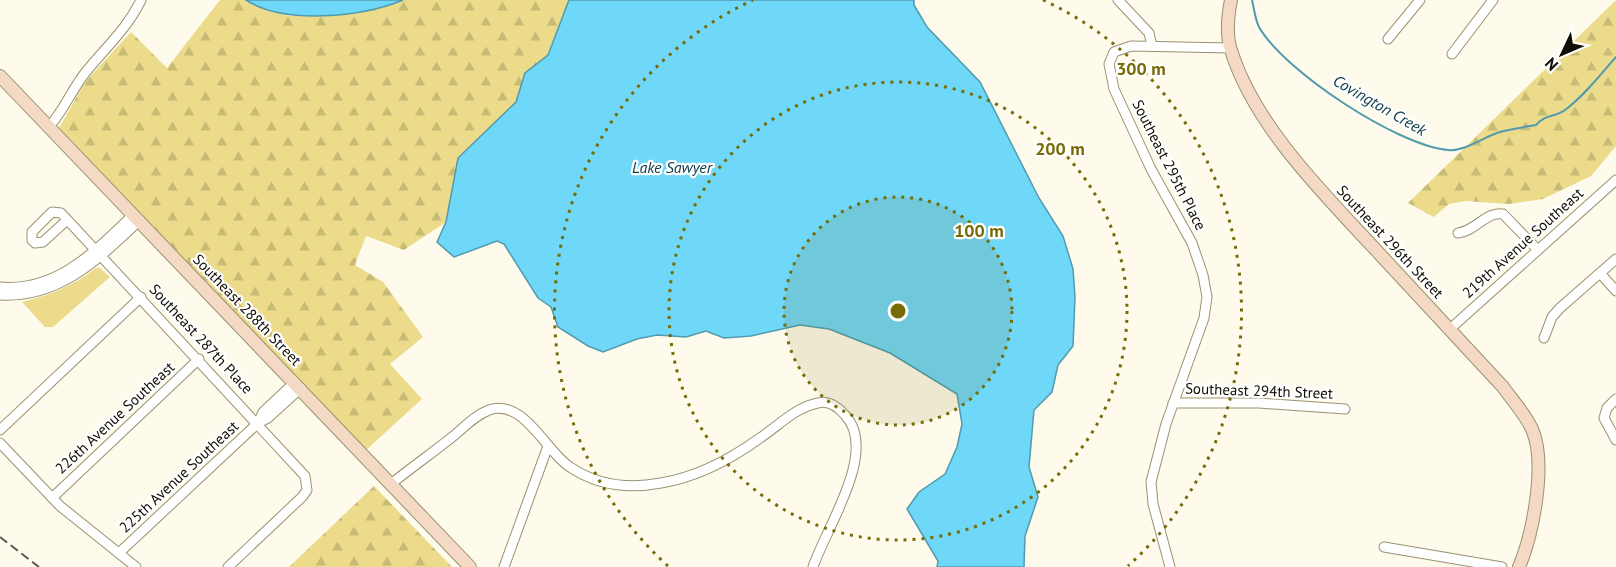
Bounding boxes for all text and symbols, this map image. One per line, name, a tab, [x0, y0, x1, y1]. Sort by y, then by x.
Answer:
north arrow	[1532, 24, 1592, 84]
text: N	[1540, 54, 1562, 75]
text: 300 m	[1116, 57, 1166, 80]
water label: Covington Creek	[1330, 70, 1431, 140]
street label: Southeast 295th Place	[1128, 96, 1211, 233]
text: 200 m	[1035, 137, 1085, 160]
water label: Lake Sawyer	[632, 157, 714, 177]
street label: Southeast 296th Street	[1333, 181, 1448, 302]
street label: 219th Avenue Southeast	[1458, 183, 1587, 302]
text: 100 m	[954, 219, 1004, 242]
street label: Southeast 288th Street	[189, 250, 306, 369]
street label: Southeast 287th Place	[145, 280, 257, 398]
centre of rings	[888, 301, 908, 321]
street label: 226th Avenue Southeast	[51, 357, 178, 478]
street label: Southeast 294th Street	[1185, 378, 1333, 403]
street label: 225th Avenue Southeast	[115, 416, 242, 537]

